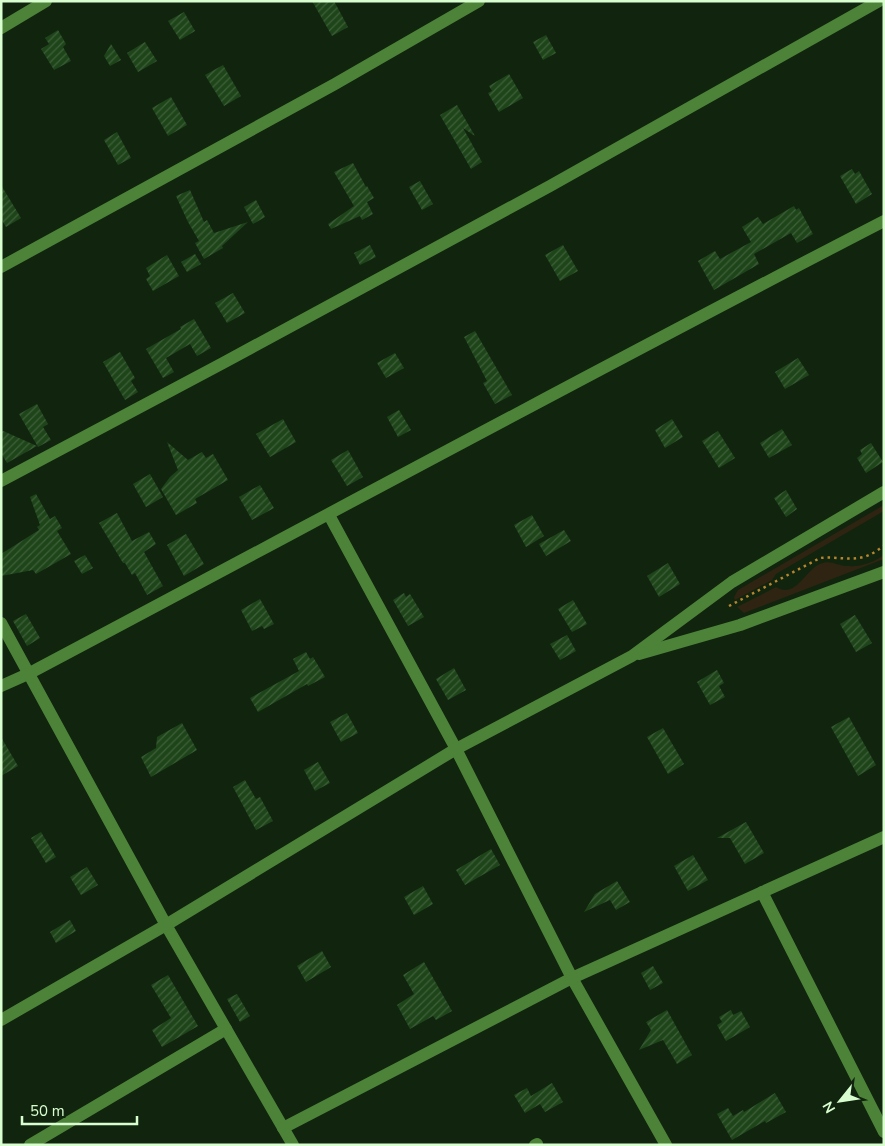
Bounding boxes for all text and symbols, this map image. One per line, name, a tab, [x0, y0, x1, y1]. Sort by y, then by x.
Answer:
north arrow	[815, 1076, 865, 1126]
scale bar	[22, 1094, 138, 1126]
text: N	[818, 1098, 840, 1117]
text: 50 m	[30, 1101, 65, 1121]

